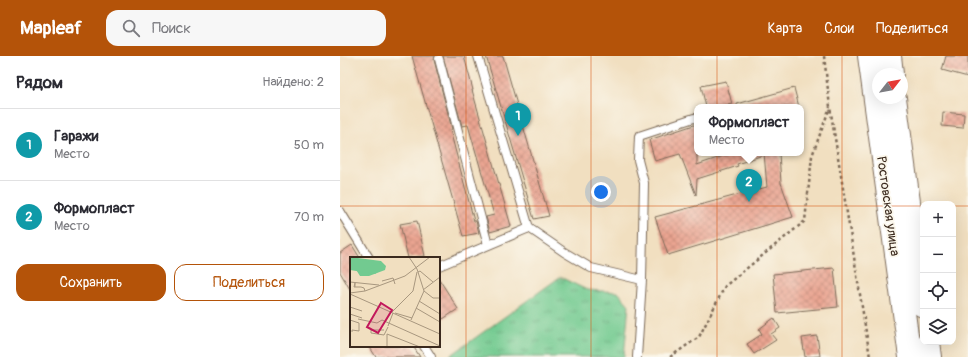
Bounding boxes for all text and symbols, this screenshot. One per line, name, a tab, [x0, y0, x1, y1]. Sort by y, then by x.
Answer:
search box	[106, 10, 386, 46]
text: Mapleaf	[20, 16, 82, 40]
icon: search	[120, 17, 142, 39]
text: Поиск	[152, 19, 191, 38]
text: Карта	[768, 20, 802, 37]
text: Слои	[824, 20, 854, 37]
text: Поделиться	[876, 20, 948, 37]
north arrow	[872, 68, 908, 104]
text: Рядом	[16, 72, 63, 93]
text: Найдено: 2	[262, 74, 324, 90]
pin: 1	[505, 103, 531, 136]
popup	[694, 104, 804, 156]
text: Формопласт	[709, 113, 789, 132]
text: Гаражи	[54, 127, 99, 146]
text: Место	[709, 132, 744, 148]
text: 1	[26, 137, 32, 153]
text: 50 m	[294, 137, 324, 153]
text: Место	[54, 146, 90, 162]
street label: Ростовская улица	[873, 155, 903, 257]
pin: 2	[736, 169, 762, 202]
your location	[591, 182, 611, 202]
text: Формопласт	[54, 199, 134, 218]
map controls	[920, 201, 956, 345]
button: +	[920, 201, 956, 237]
text: 2	[25, 209, 33, 225]
text: 70 m	[294, 209, 324, 225]
text: Место	[54, 218, 90, 234]
button: −	[920, 237, 956, 273]
inset map	[350, 257, 440, 347]
button: Сохранить	[16, 264, 166, 301]
button: Поделиться	[174, 264, 324, 301]
button: locate	[920, 273, 956, 309]
button: layers	[920, 309, 956, 345]

